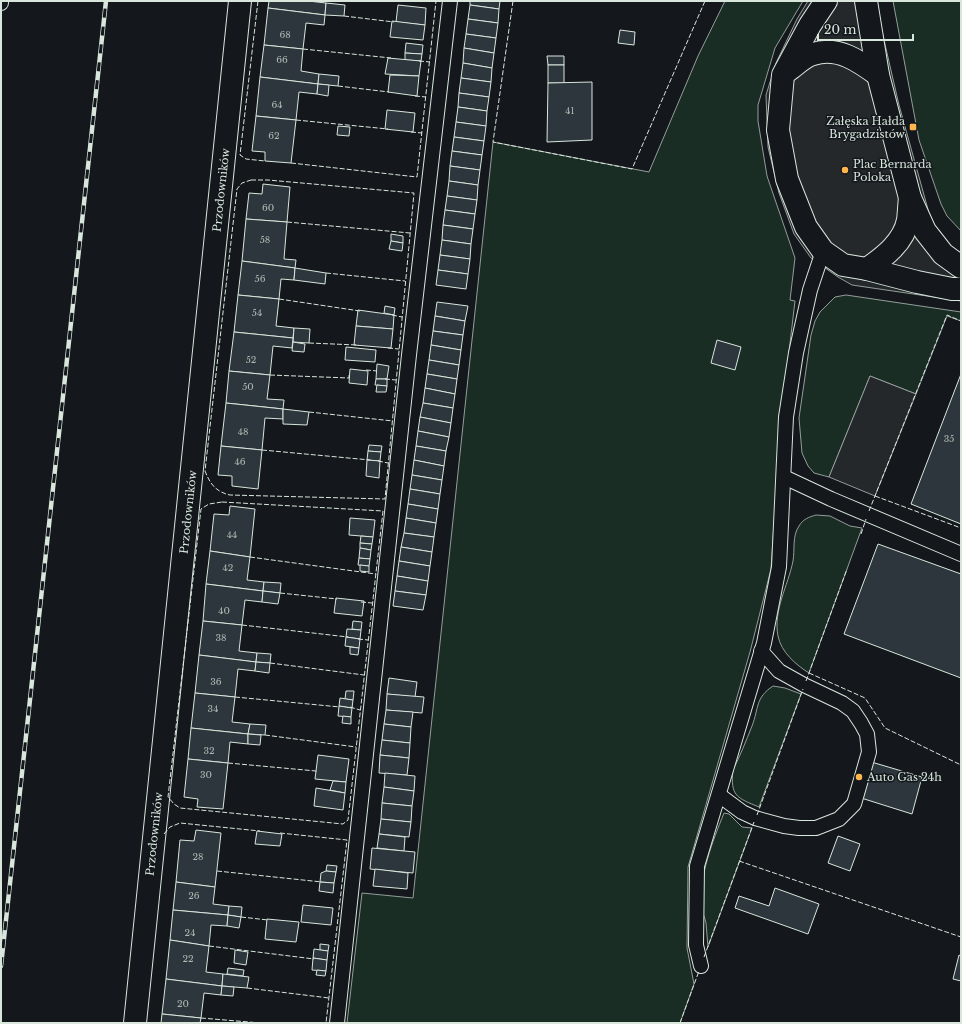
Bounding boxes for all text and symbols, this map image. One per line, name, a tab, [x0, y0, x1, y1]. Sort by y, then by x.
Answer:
scale bar	[818, 16, 913, 42]
text: 20 m	[824, 22, 856, 37]
house number: 68	[279, 29, 291, 40]
house number: 66	[276, 54, 288, 65]
house number: 64	[271, 99, 283, 110]
house number: 41	[565, 105, 575, 116]
place label: Załęska Hałda Brygadzistów	[826, 114, 906, 141]
marker: Załęska Hałda Brygadzistów	[908, 122, 918, 132]
house number: 62	[268, 130, 280, 141]
street label: Przodowników	[210, 147, 232, 232]
place label: Plac Bernarda Poloka	[853, 157, 933, 184]
marker: Plac Bernarda Poloka	[840, 165, 850, 175]
house number: 60	[262, 202, 274, 213]
house number: 58	[260, 234, 270, 245]
house number: 56	[255, 273, 266, 284]
house number: 54	[252, 307, 262, 318]
house number: 52	[246, 354, 256, 365]
house number: 50	[242, 381, 254, 392]
house number: 48	[238, 426, 248, 437]
house number: 35	[944, 433, 954, 444]
house number: 46	[234, 456, 246, 467]
street label: Przodowników	[177, 469, 199, 554]
house number: 44	[227, 529, 237, 540]
house number: 42	[223, 562, 233, 573]
house number: 40	[218, 605, 230, 616]
house number: 38	[216, 632, 227, 643]
house number: 36	[210, 676, 222, 687]
house number: 34	[208, 703, 218, 714]
house number: 32	[203, 745, 215, 756]
house number: 30	[200, 769, 212, 780]
place label: Auto Gas 24h	[866, 770, 942, 784]
marker: Auto Gas 24h	[854, 772, 864, 782]
street label: Przodowników	[143, 791, 165, 876]
house number: 28	[193, 851, 204, 862]
house number: 26	[188, 890, 200, 901]
house number: 24	[185, 927, 195, 938]
house number: 22	[182, 953, 194, 964]
house number: 20	[177, 998, 189, 1009]

